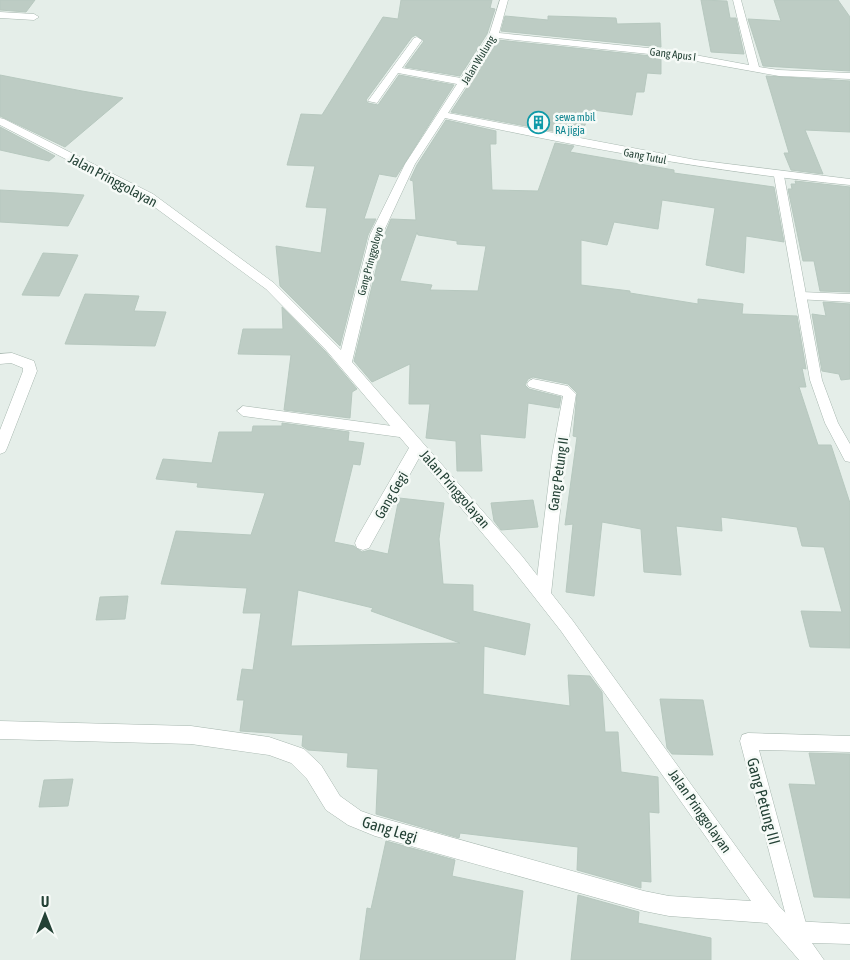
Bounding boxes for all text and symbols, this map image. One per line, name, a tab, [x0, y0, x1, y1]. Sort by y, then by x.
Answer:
street label: Jalan Wulung	[459, 33, 497, 87]
street label: Gang Apus I	[649, 45, 697, 63]
building icon: sewa mbil RA jigja	[527, 111, 551, 135]
place label: sewa mbil RA jigja	[555, 111, 596, 136]
street label: Gang Tutul	[622, 146, 668, 166]
street label: Jalan Pringgolayan	[66, 150, 160, 210]
street label: Gang Pringgoloyo	[355, 225, 385, 297]
street label: Gang Petung II	[545, 436, 571, 512]
street label: Jalan Pringgolayan	[417, 447, 493, 531]
street label: Gang Gegi	[371, 469, 411, 521]
street label: Gang Petung III	[743, 756, 784, 847]
street label: Jalan Pringgolayan	[665, 766, 735, 856]
street label: Gang Legi	[360, 812, 420, 847]
north arrow	[20, 890, 70, 940]
text: U	[41, 894, 49, 910]

